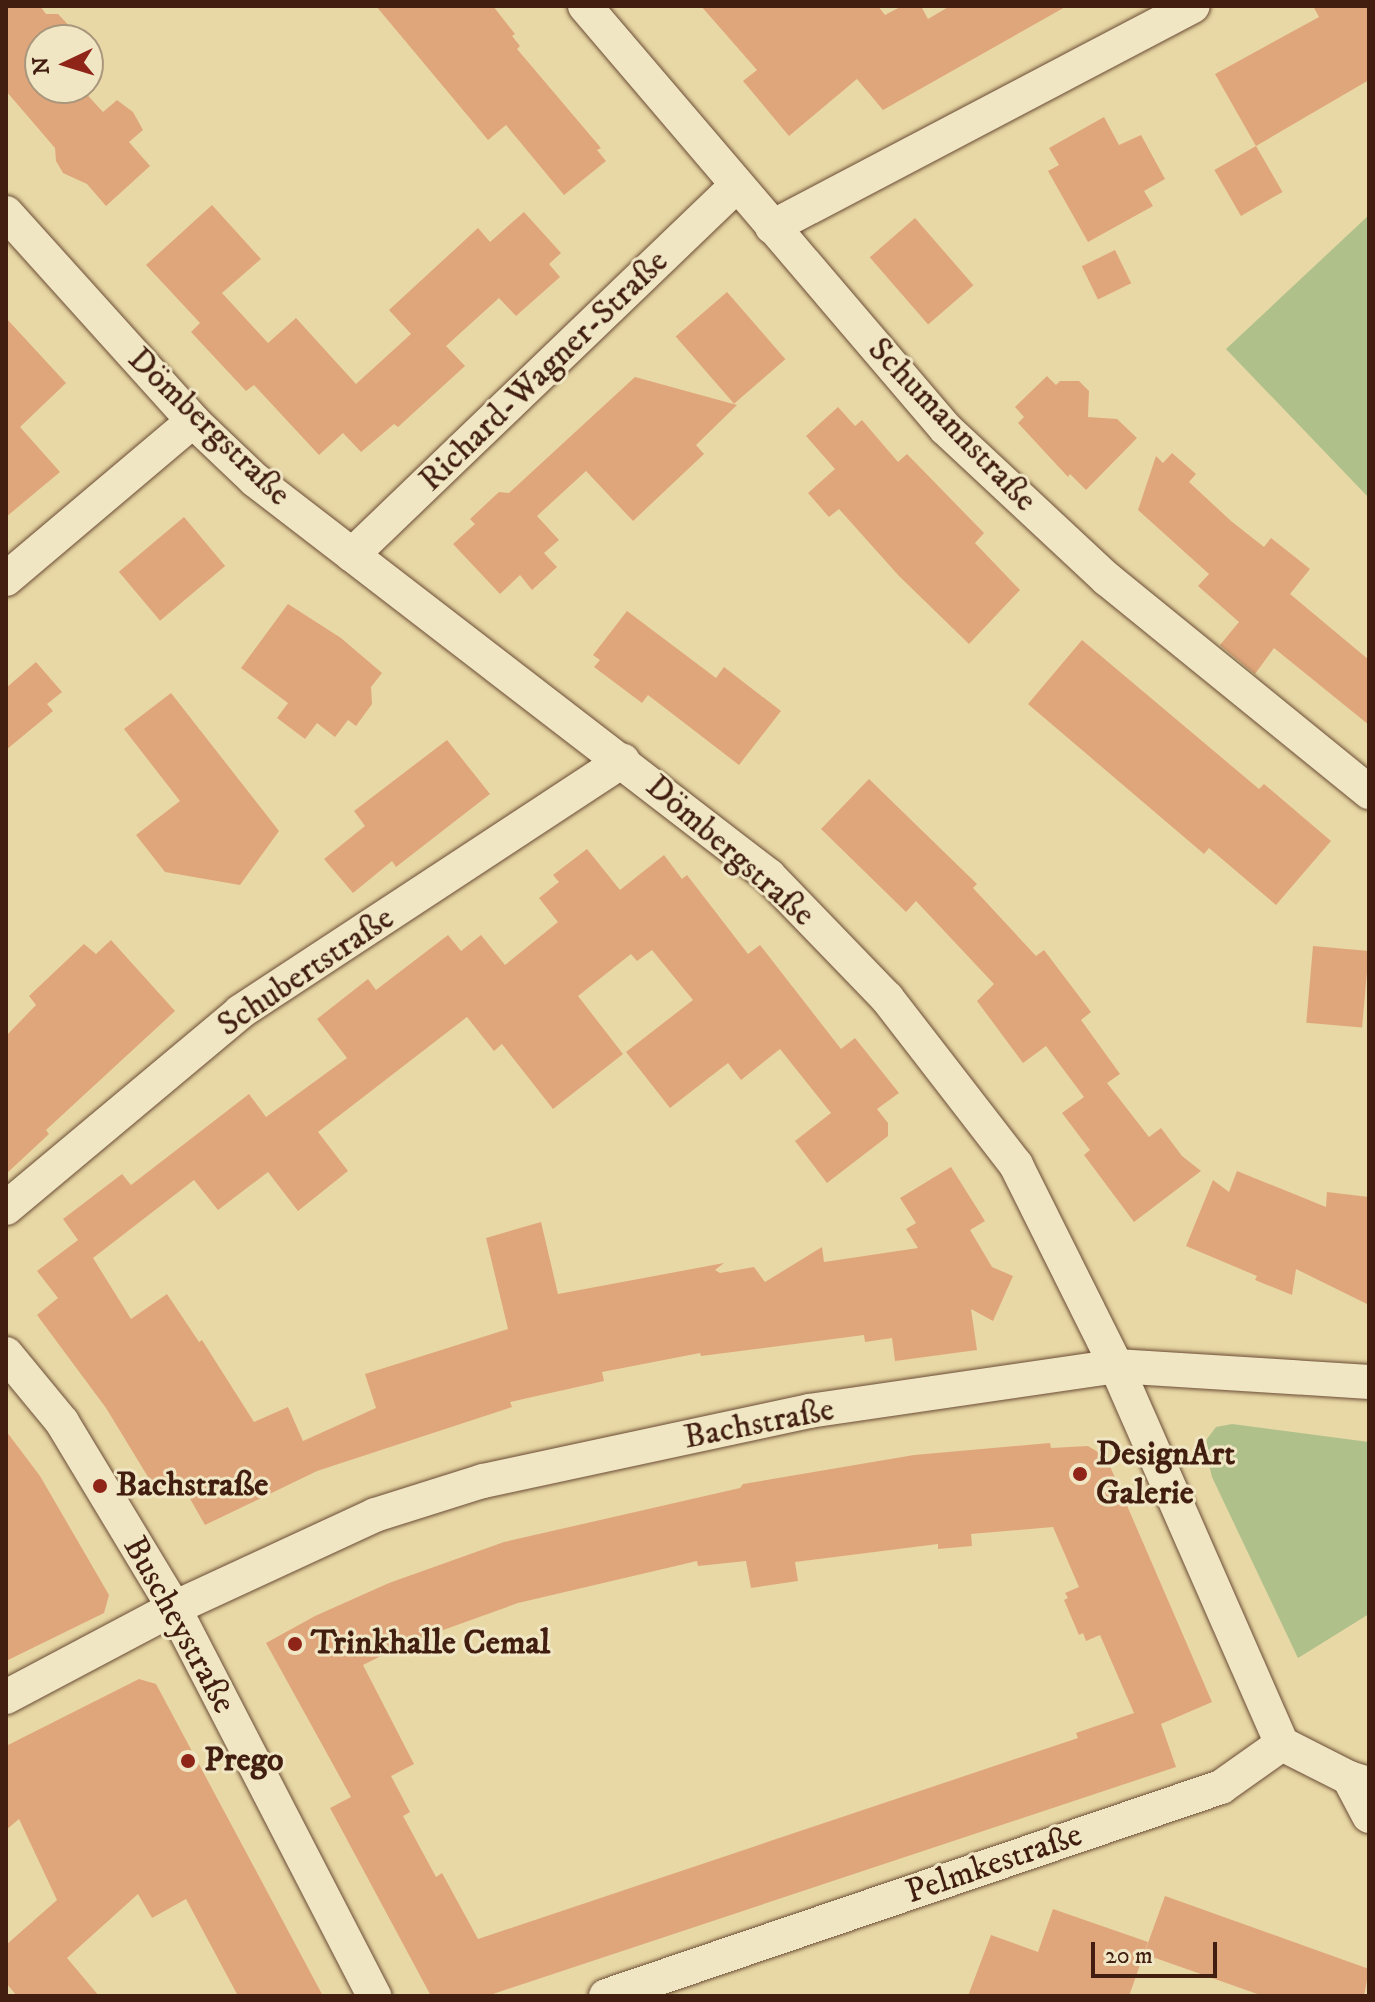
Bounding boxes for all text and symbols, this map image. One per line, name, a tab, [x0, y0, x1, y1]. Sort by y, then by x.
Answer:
north arrow	[24, 24, 104, 104]
text: N	[27, 56, 56, 76]
street label: Richard-Wagner-Straße	[411, 242, 677, 500]
street label: Schumannstraße	[859, 330, 1045, 520]
street label: Dömbergstraße	[119, 339, 299, 515]
street label: Dömbergstraße	[637, 767, 823, 935]
street label: Schubertstraße	[210, 898, 402, 1046]
street label: Bachstraße	[680, 1389, 838, 1459]
place label: DesignArt Galerie	[1096, 1434, 1235, 1514]
marker: DesignArt Galerie	[1071, 1465, 1089, 1483]
place label: Bachstraße	[116, 1466, 268, 1506]
marker: Bachstraße	[91, 1477, 109, 1495]
street label: Buscheystraße	[114, 1529, 244, 1721]
place label: Trinkhalle Cemal	[311, 1624, 550, 1664]
marker: Trinkhalle Cemal	[286, 1635, 304, 1653]
place label: Prego	[204, 1741, 284, 1781]
marker: Prego	[179, 1752, 197, 1770]
street label: Pelmkestraße	[901, 1815, 1087, 1913]
scale bar	[1095, 1926, 1221, 1976]
text: 20 m	[1105, 1941, 1153, 1971]

